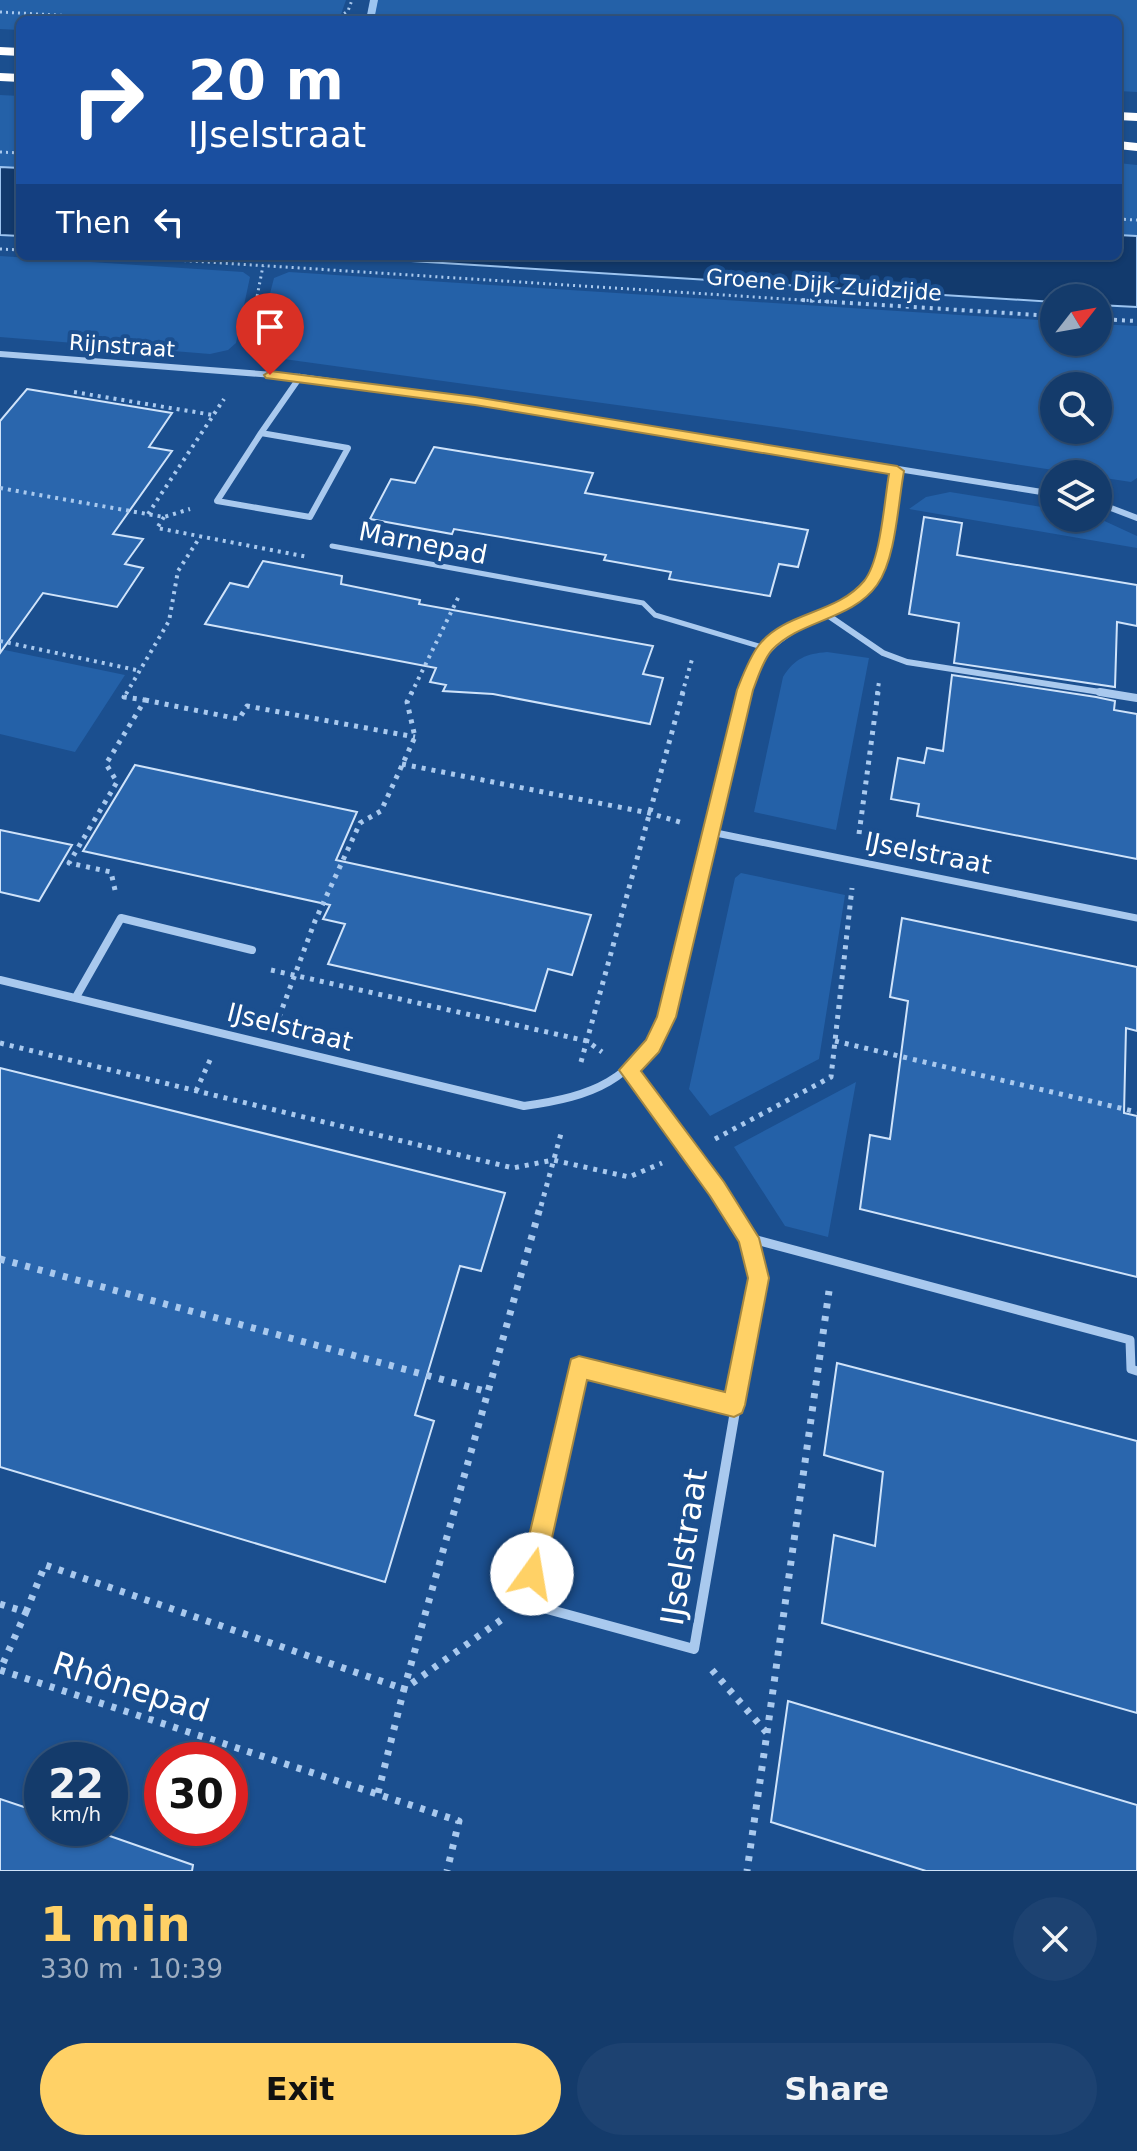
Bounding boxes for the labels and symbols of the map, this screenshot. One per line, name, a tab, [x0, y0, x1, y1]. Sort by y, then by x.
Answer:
street label: Groene Dijk Zuidzijde	[705, 264, 943, 306]
north arrow	[1040, 284, 1112, 356]
pin	[236, 293, 304, 375]
street label: Rijnstraat	[68, 330, 176, 362]
street label: Marnepad	[356, 516, 490, 570]
street label: IJselstraat	[862, 826, 994, 880]
street label: IJselstraat	[224, 997, 356, 1057]
street label: IJselstraat	[653, 1466, 715, 1628]
position arrow	[490, 1532, 574, 1616]
street label: Rhônepad	[48, 1644, 214, 1730]
speed limit sign: 30	[144, 1742, 248, 1846]

